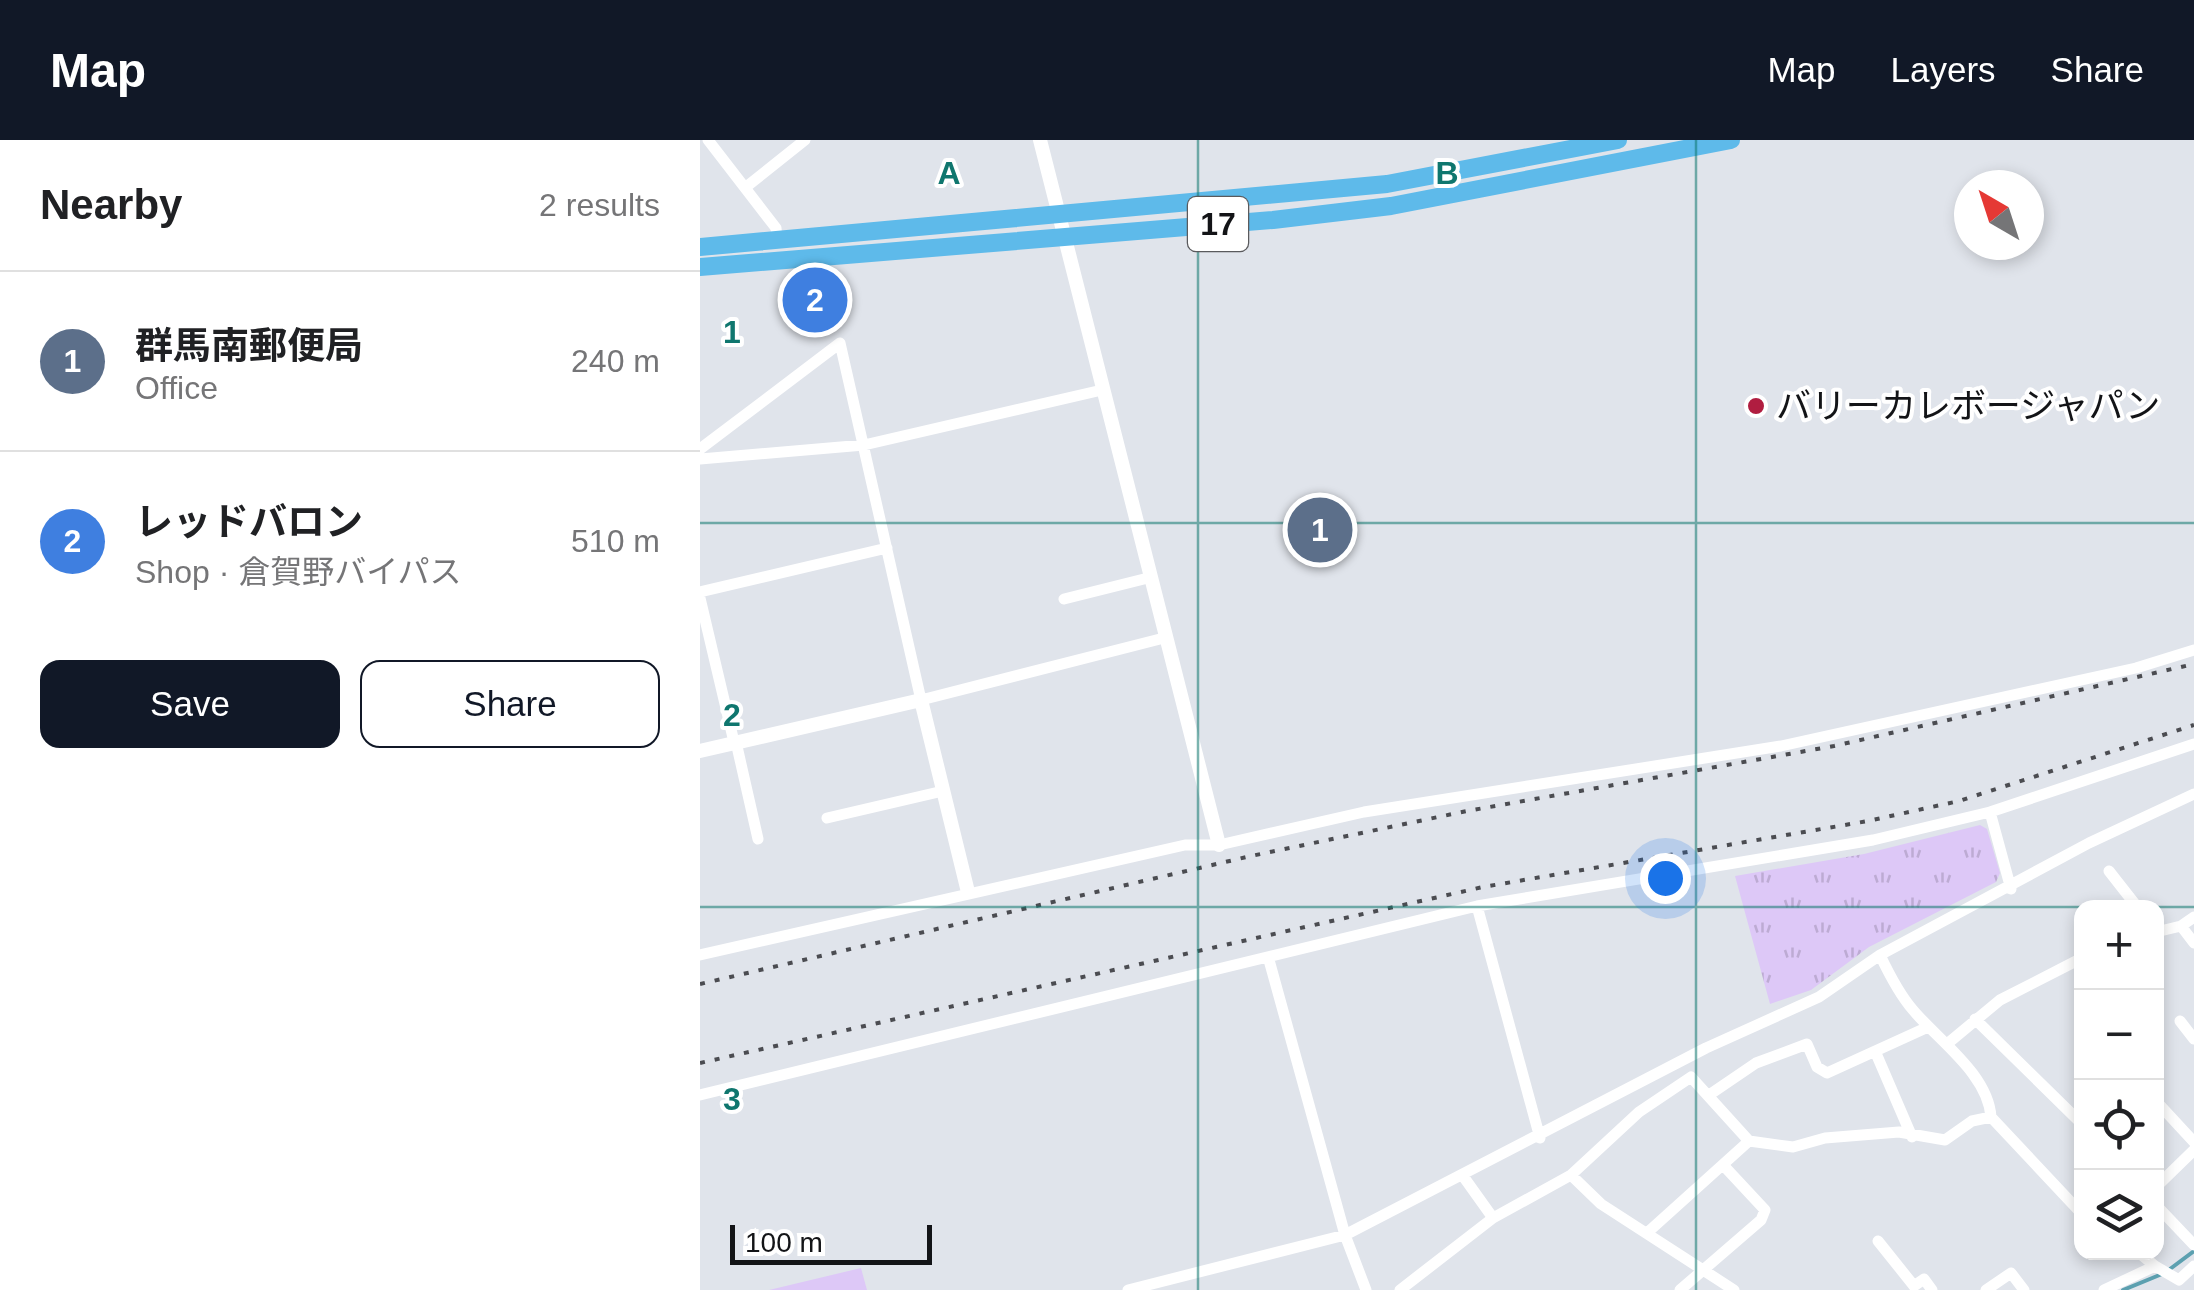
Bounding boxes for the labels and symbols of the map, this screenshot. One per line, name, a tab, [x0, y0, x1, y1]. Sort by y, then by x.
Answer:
text: A	[937, 155, 961, 191]
text: B	[1435, 155, 1459, 191]
north arrow	[1954, 170, 2044, 260]
road number: 17	[1188, 197, 1248, 251]
pin: 2	[782, 262, 848, 338]
text: 1	[723, 314, 741, 350]
place label: バリーカレボージャパン	[1776, 386, 2160, 425]
marker: バリーカレボージャパン	[1745, 395, 1767, 417]
pin: 1	[1288, 492, 1352, 568]
text: 2	[723, 697, 741, 733]
your location	[1640, 853, 1691, 904]
text: 3	[723, 1081, 741, 1117]
scale bar	[730, 1220, 932, 1264]

